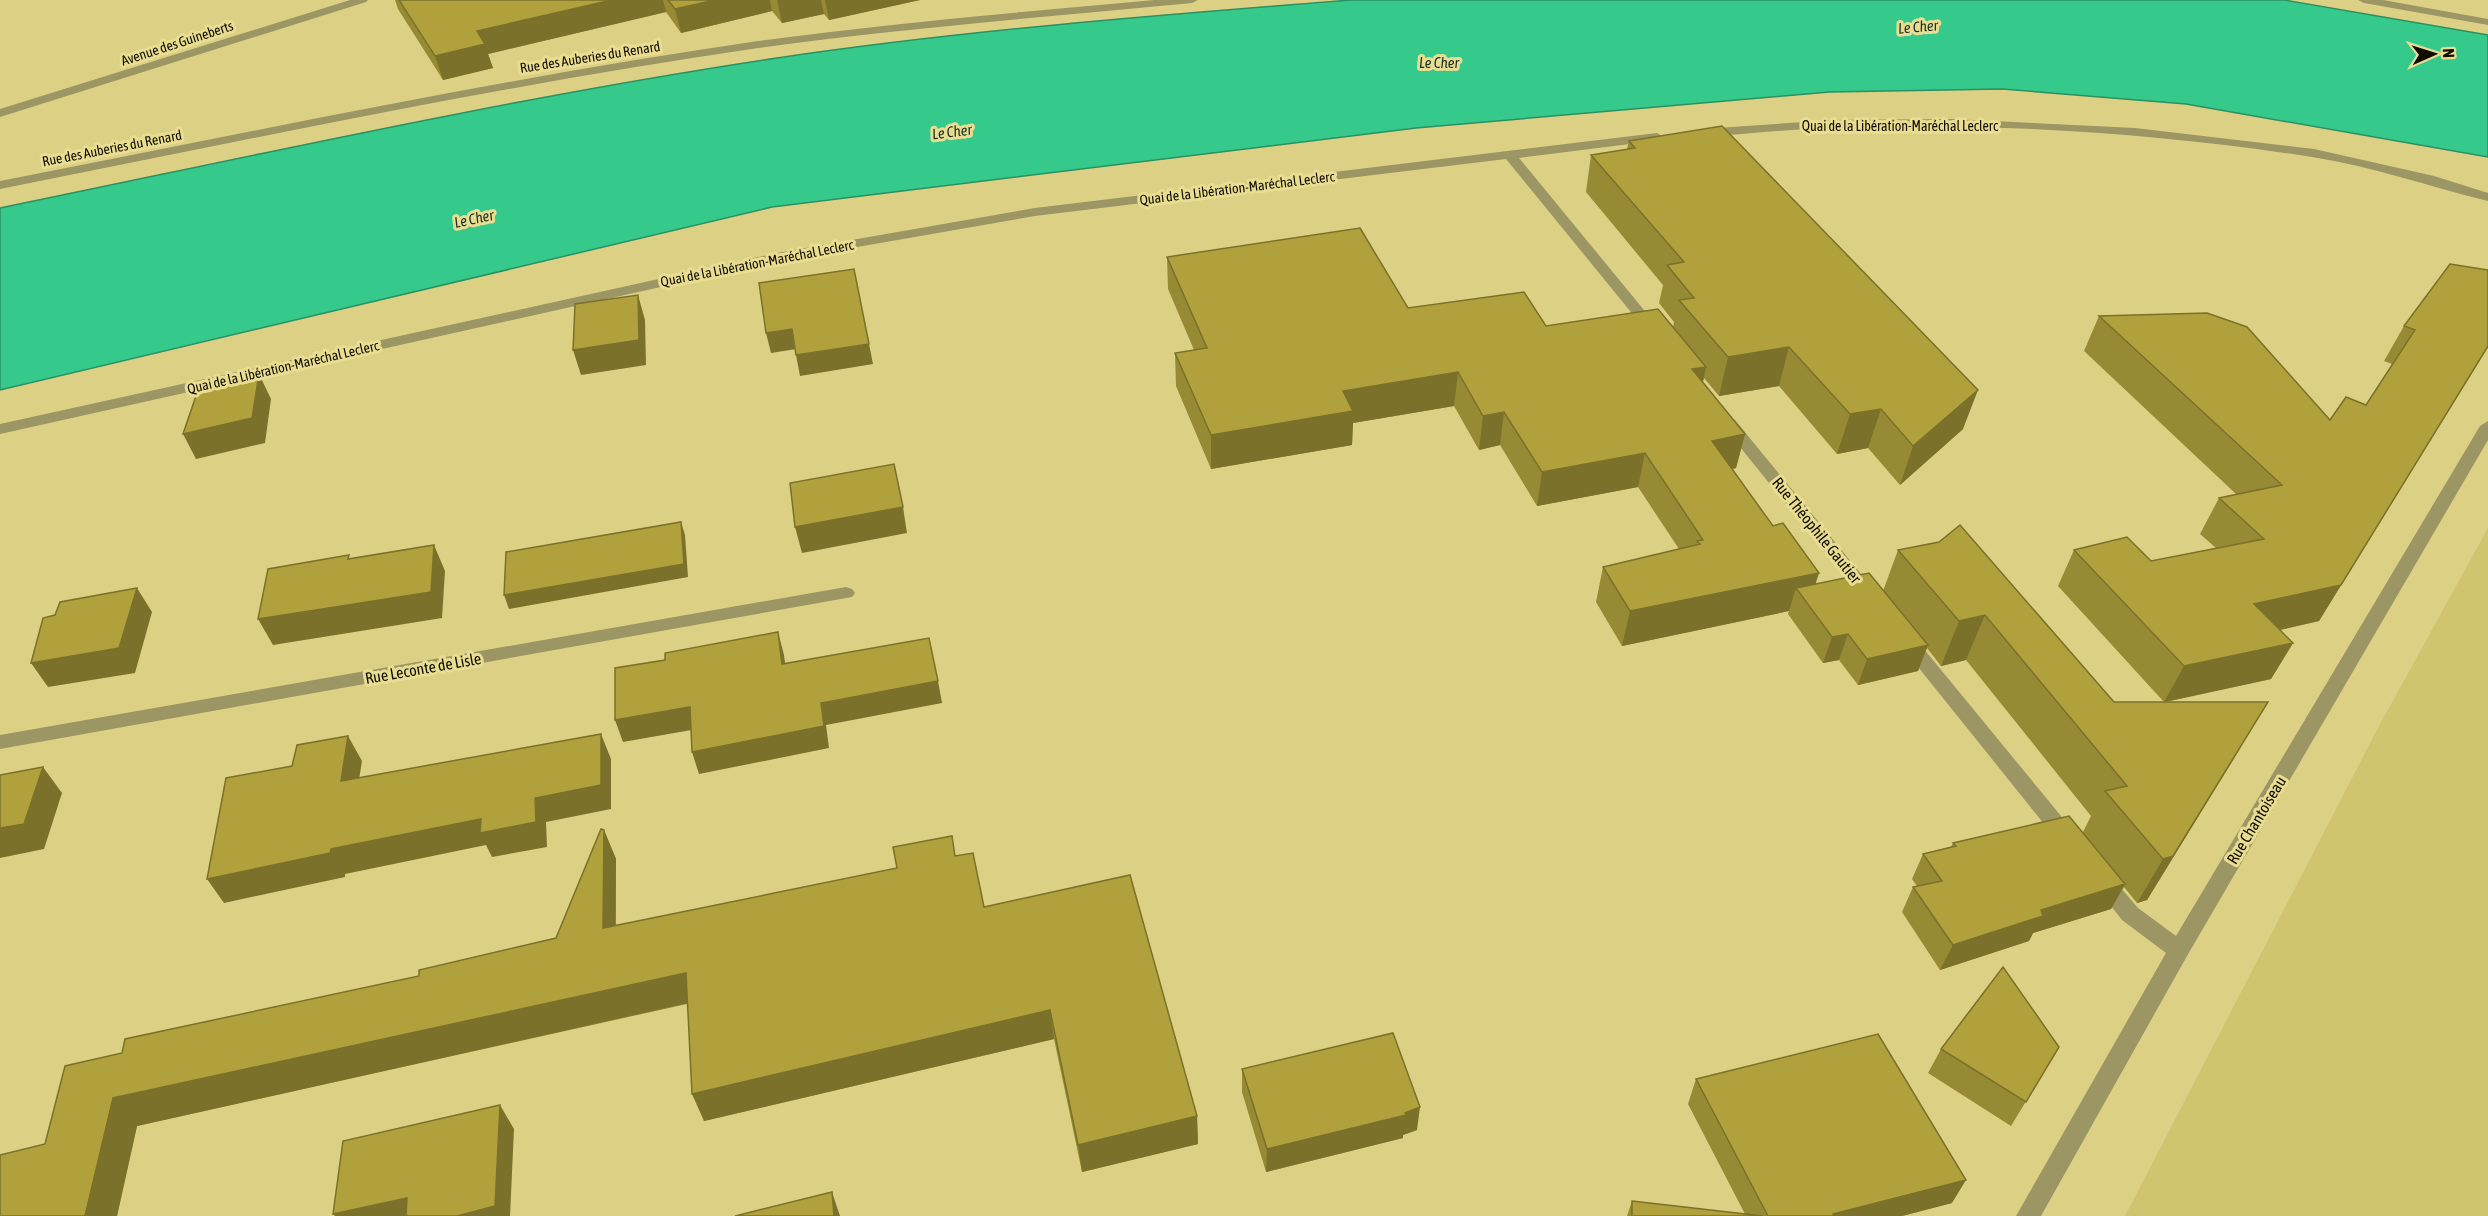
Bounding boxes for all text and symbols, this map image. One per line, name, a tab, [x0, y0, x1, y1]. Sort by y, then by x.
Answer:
water label: Le Cher	[1897, 16, 1939, 37]
street label: Avenue des Guineberts	[119, 17, 235, 69]
north arrow	[2404, 24, 2464, 84]
street label: Rue des Auberies du Renard	[519, 38, 661, 76]
text: N	[2440, 48, 2458, 58]
water label: Le Cher	[1419, 54, 1460, 71]
street label: Quai de la Libération-Maréchal Leclerc	[1802, 118, 1999, 134]
water label: Le Cher	[931, 121, 973, 142]
street label: Rue des Auberies du Renard	[41, 127, 183, 169]
street label: Quai de la Libération-Maréchal Leclerc	[1139, 168, 1336, 208]
water label: Le Cher	[453, 206, 496, 231]
street label: Quai de la Libération-Maréchal Leclerc	[659, 236, 856, 290]
street label: Quai de la Libération-Maréchal Leclerc	[186, 337, 381, 397]
street label: Rue Théophile Gautier	[1768, 473, 1865, 587]
street label: Rue Leconte de Lisle	[364, 649, 482, 687]
street label: Rue Chantoiseau	[2223, 773, 2289, 867]

